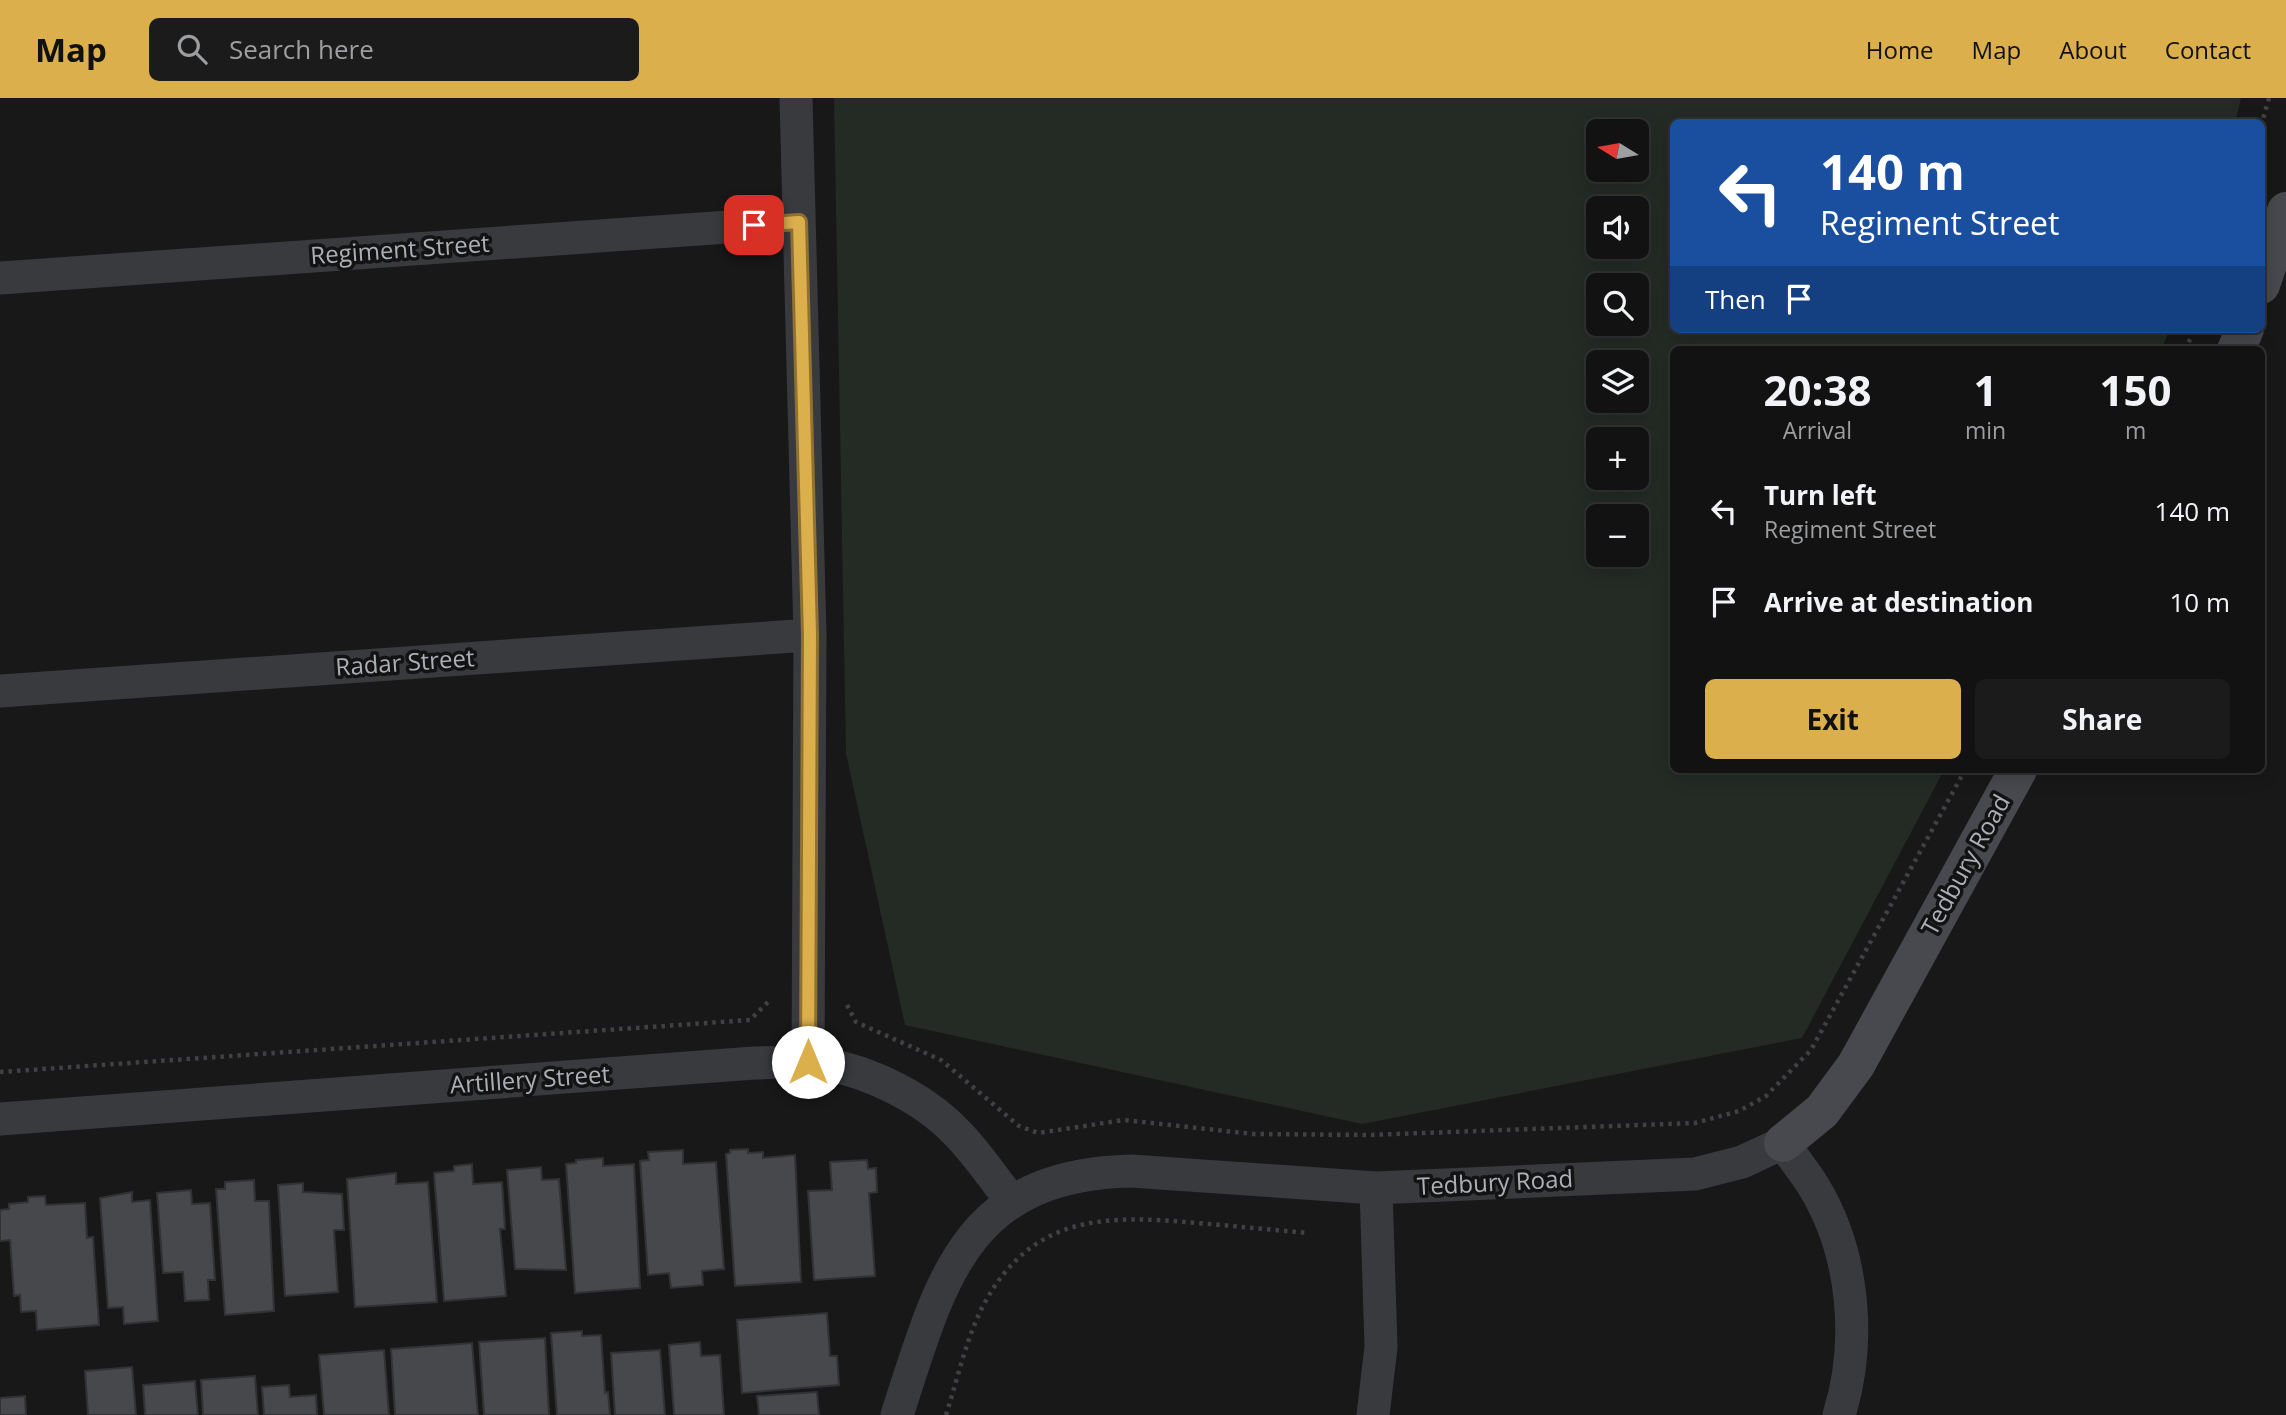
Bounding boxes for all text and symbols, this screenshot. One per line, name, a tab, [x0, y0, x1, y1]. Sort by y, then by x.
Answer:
search box	[149, 18, 639, 81]
text: Map	[35, 27, 107, 72]
icon: search	[173, 30, 211, 68]
text: Search here	[229, 31, 374, 67]
text: Home	[1866, 33, 1934, 66]
text: Map	[1972, 33, 2021, 66]
text: About	[2059, 33, 2127, 66]
text: Contact	[2165, 33, 2251, 66]
north arrow	[1586, 119, 1648, 182]
map controls	[1586, 119, 1649, 567]
text: 140 m	[1820, 138, 1965, 204]
icon: left	[1705, 147, 1796, 238]
pin	[724, 195, 784, 255]
button: sound	[1586, 196, 1649, 259]
text: Regiment Street	[1820, 201, 2059, 244]
icon: arrive	[735, 206, 773, 244]
street label: Regiment Street	[309, 226, 491, 271]
button: search	[1586, 273, 1649, 336]
icon: arrive	[1780, 280, 1818, 318]
text: Then	[1705, 281, 1766, 317]
button: layers	[1586, 350, 1649, 413]
text: 20:38	[1763, 361, 1871, 418]
text: 1	[1973, 361, 1998, 418]
text: 150	[2100, 361, 2172, 418]
text: Arrival	[1783, 414, 1852, 446]
text: min	[1965, 414, 2006, 446]
text: m	[2125, 414, 2146, 446]
button: +	[1586, 427, 1649, 490]
text: Turn left	[1764, 477, 1876, 513]
icon: left	[1705, 492, 1743, 530]
text: 140 m	[2155, 493, 2230, 529]
button: −	[1586, 504, 1649, 567]
text: Regiment Street	[1764, 513, 1936, 545]
icon: arrive	[1705, 583, 1743, 621]
text: Arrive at destination	[1764, 584, 2033, 620]
text: 10 m	[2169, 584, 2230, 620]
street label: Radar Street	[334, 640, 476, 683]
button: Exit	[1705, 679, 1961, 759]
button: Share	[1975, 679, 2230, 759]
street label: Tedbury Road	[1912, 788, 2017, 941]
position arrow	[771, 1025, 845, 1099]
street label: Artillery Street	[449, 1056, 611, 1101]
street label: Tedbury Road	[1416, 1161, 1574, 1202]

